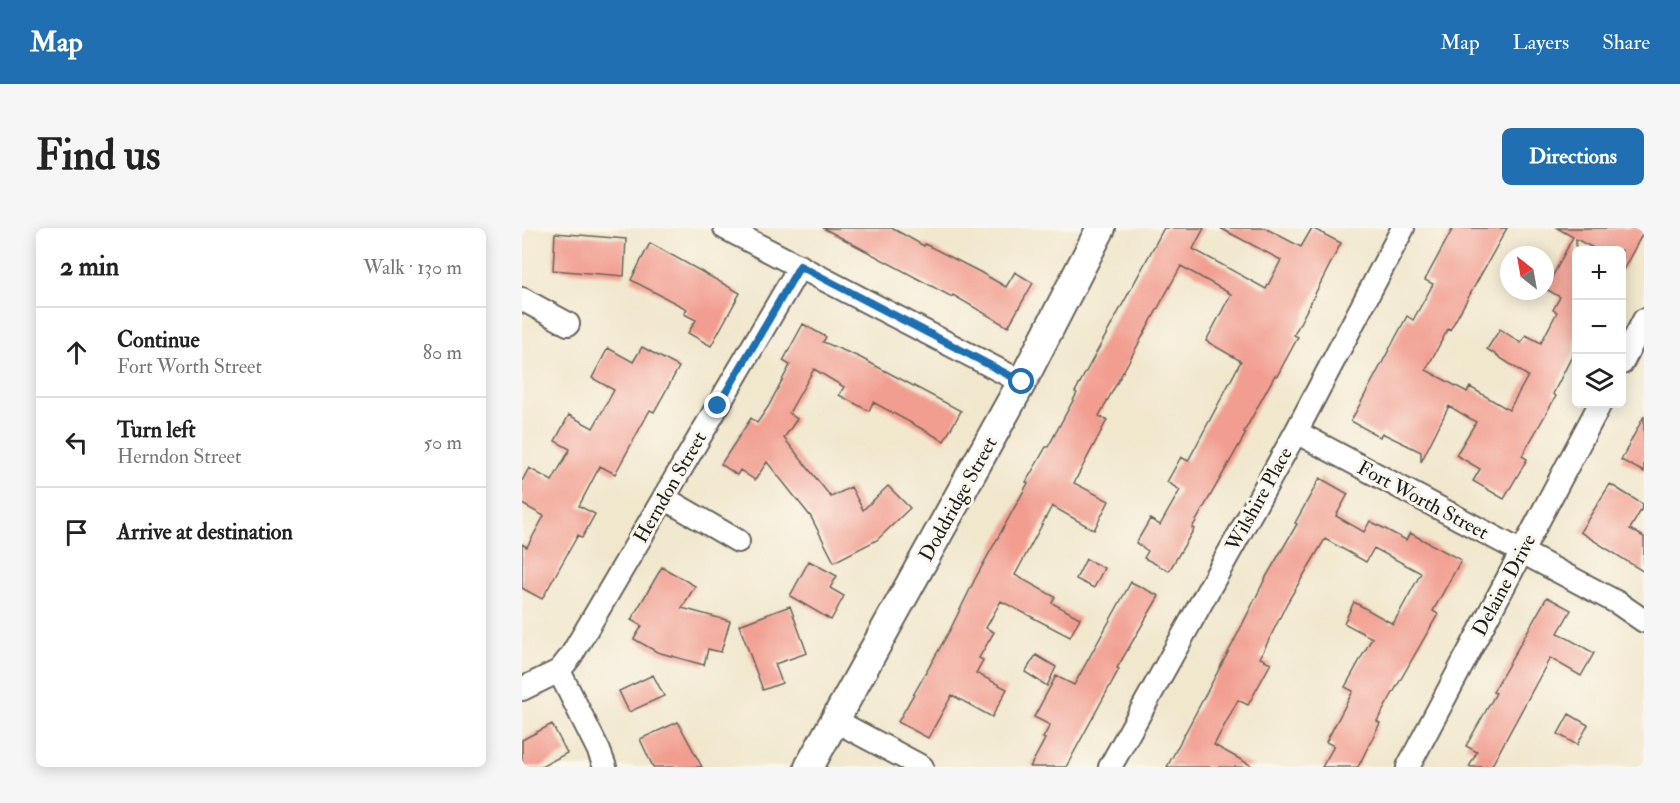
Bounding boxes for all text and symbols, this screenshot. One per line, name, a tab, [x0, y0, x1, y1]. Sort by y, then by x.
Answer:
text: Map	[30, 25, 83, 60]
text: Map	[1440, 29, 1480, 56]
text: Layers	[1513, 29, 1569, 56]
text: Share	[1602, 29, 1650, 56]
button: Directions	[1502, 128, 1644, 185]
text: Find us	[36, 130, 160, 182]
north arrow	[1500, 246, 1554, 300]
map controls	[1572, 246, 1626, 408]
button: +	[1572, 246, 1626, 300]
text: 2 min	[60, 251, 119, 283]
text: Walk · 130 m	[363, 255, 462, 280]
button: −	[1572, 300, 1626, 354]
text: Continue	[117, 326, 200, 354]
icon: ahead	[60, 336, 93, 369]
text: 80 m	[423, 340, 462, 365]
text: Fort Worth Street	[117, 354, 262, 379]
button: layers	[1572, 354, 1626, 408]
route start	[1008, 368, 1034, 394]
route end	[704, 392, 730, 418]
text: Turn left	[117, 416, 196, 444]
icon: left	[60, 426, 93, 459]
street label: Herndon Street	[628, 426, 712, 547]
text: 50 m	[423, 430, 462, 455]
street label: Doddridge Street	[913, 432, 1003, 566]
street label: Wilshire Place	[1220, 443, 1298, 556]
text: Herndon Street	[117, 444, 241, 469]
street label: Fort Worth Street	[1353, 455, 1493, 545]
icon: arrive	[60, 516, 93, 549]
text: Arrive at destination	[117, 518, 293, 546]
street label: Delaine Drive	[1467, 530, 1541, 640]

